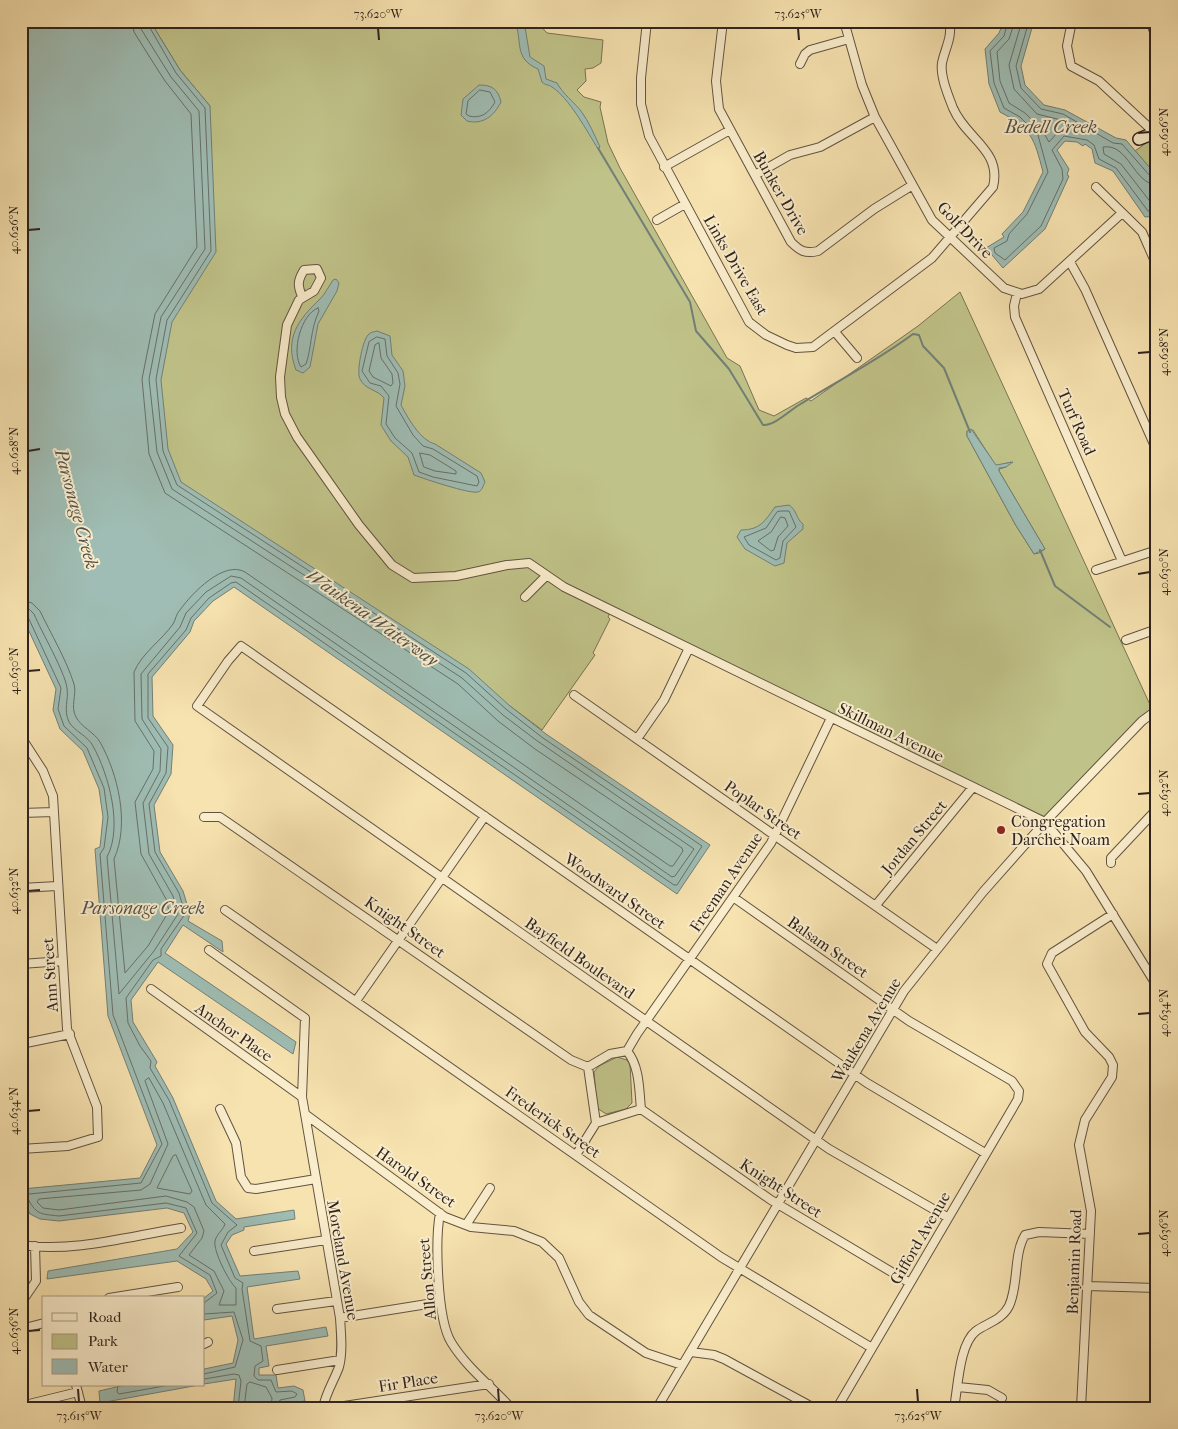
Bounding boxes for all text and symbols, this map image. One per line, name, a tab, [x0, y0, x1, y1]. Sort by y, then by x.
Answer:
text: 73.620°W	[354, 7, 403, 21]
text: 73.625°W	[774, 7, 823, 21]
text: 40.626°N	[1157, 108, 1171, 156]
water label: Bedell Creek	[1004, 117, 1097, 138]
street label: Bunker Drive	[749, 148, 813, 239]
street label: Golf Drive	[933, 198, 997, 262]
text: 40.626°N	[7, 206, 21, 254]
street label: Links Drive East	[700, 212, 772, 319]
text: 40.628°N	[1157, 328, 1171, 376]
street label: Turf Road	[1054, 386, 1100, 458]
text: 40.628°N	[7, 427, 21, 475]
water label: Parsonage Creek	[50, 446, 102, 571]
text: 40.630°N	[1157, 548, 1171, 596]
water label: Waukena Waterway	[302, 565, 442, 671]
text: 40.630°N	[7, 647, 21, 695]
street label: Skillman Avenue	[835, 698, 947, 766]
text: 40.632°N	[1157, 769, 1171, 817]
street label: Poplar Street	[721, 776, 806, 844]
street label: Jordan Street	[876, 796, 951, 880]
place label: Congregation Darchei Noam	[1011, 812, 1111, 849]
marker: Congregation Darchei Noam	[995, 824, 1007, 836]
street label: Freeman Avenue	[686, 828, 766, 935]
street label: Woodward Street	[560, 848, 670, 933]
text: 40.632°N	[7, 867, 21, 915]
street label: Knight Street	[361, 892, 449, 962]
water label: Parsonage Creek	[80, 898, 205, 919]
street label: Balsam Street	[784, 912, 872, 982]
street label: Bayfield Boulevard	[522, 913, 639, 1003]
street label: Ann Street	[38, 937, 62, 1014]
street label: Waukena Avenue	[827, 974, 905, 1087]
text: 40.634°N	[1157, 989, 1171, 1037]
street label: Anchor Place	[191, 998, 276, 1066]
street label: Frederick Street	[502, 1082, 605, 1162]
text: 40.634°N	[7, 1087, 21, 1135]
street label: Harold Street	[372, 1142, 460, 1212]
street label: Knight Street	[736, 1154, 826, 1222]
street label: Gifford Avenue	[886, 1188, 954, 1288]
street label: Moreland Avenue	[323, 1198, 363, 1322]
street label: Benjamin Road	[1063, 1209, 1085, 1315]
text: 40.636°N	[1157, 1209, 1171, 1257]
street label: Allon Street	[414, 1237, 440, 1322]
legend	[42, 1296, 205, 1386]
text: 40.636°N	[7, 1307, 21, 1355]
text: Road	[88, 1308, 122, 1326]
text: Park	[88, 1332, 118, 1350]
text: Water	[87, 1358, 128, 1376]
street label: Fir Place	[377, 1368, 439, 1396]
text: 73.615°W	[56, 1409, 103, 1423]
text: 73.620°W	[475, 1409, 524, 1423]
text: 73.625°W	[894, 1409, 943, 1423]

